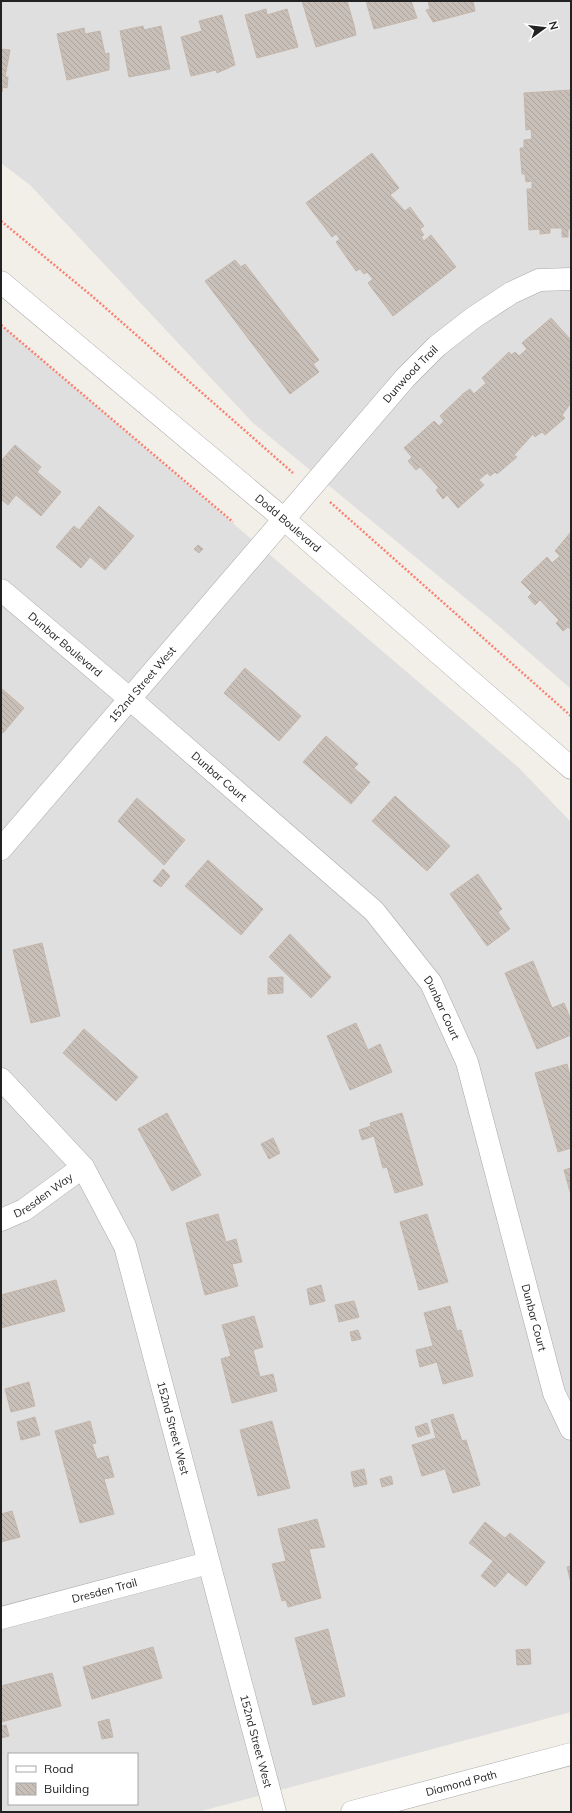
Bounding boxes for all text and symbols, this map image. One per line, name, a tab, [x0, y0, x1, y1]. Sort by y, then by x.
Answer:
north arrow	[524, 8, 564, 48]
text: N	[546, 20, 561, 31]
street label: Dunwood Trail	[380, 342, 441, 406]
street label: Dodd Boulevard	[252, 491, 324, 555]
street label: Dunbar Boulevard	[25, 609, 105, 679]
street label: 152nd Street West	[106, 643, 179, 725]
street label: Dunbar Court	[189, 749, 250, 804]
street label: Dunbar Court	[421, 973, 463, 1042]
street label: Dresden Way	[11, 1170, 76, 1221]
street label: Dunbar Court	[519, 1282, 550, 1353]
street label: 152nd Street West	[154, 1380, 192, 1476]
street label: Dresden Trail	[70, 1575, 139, 1606]
street label: 152nd Street West	[237, 1693, 275, 1789]
legend	[8, 1753, 138, 1805]
text: Road	[44, 1761, 73, 1776]
street label: Diamond Path	[424, 1767, 498, 1799]
text: Building	[44, 1781, 89, 1796]

